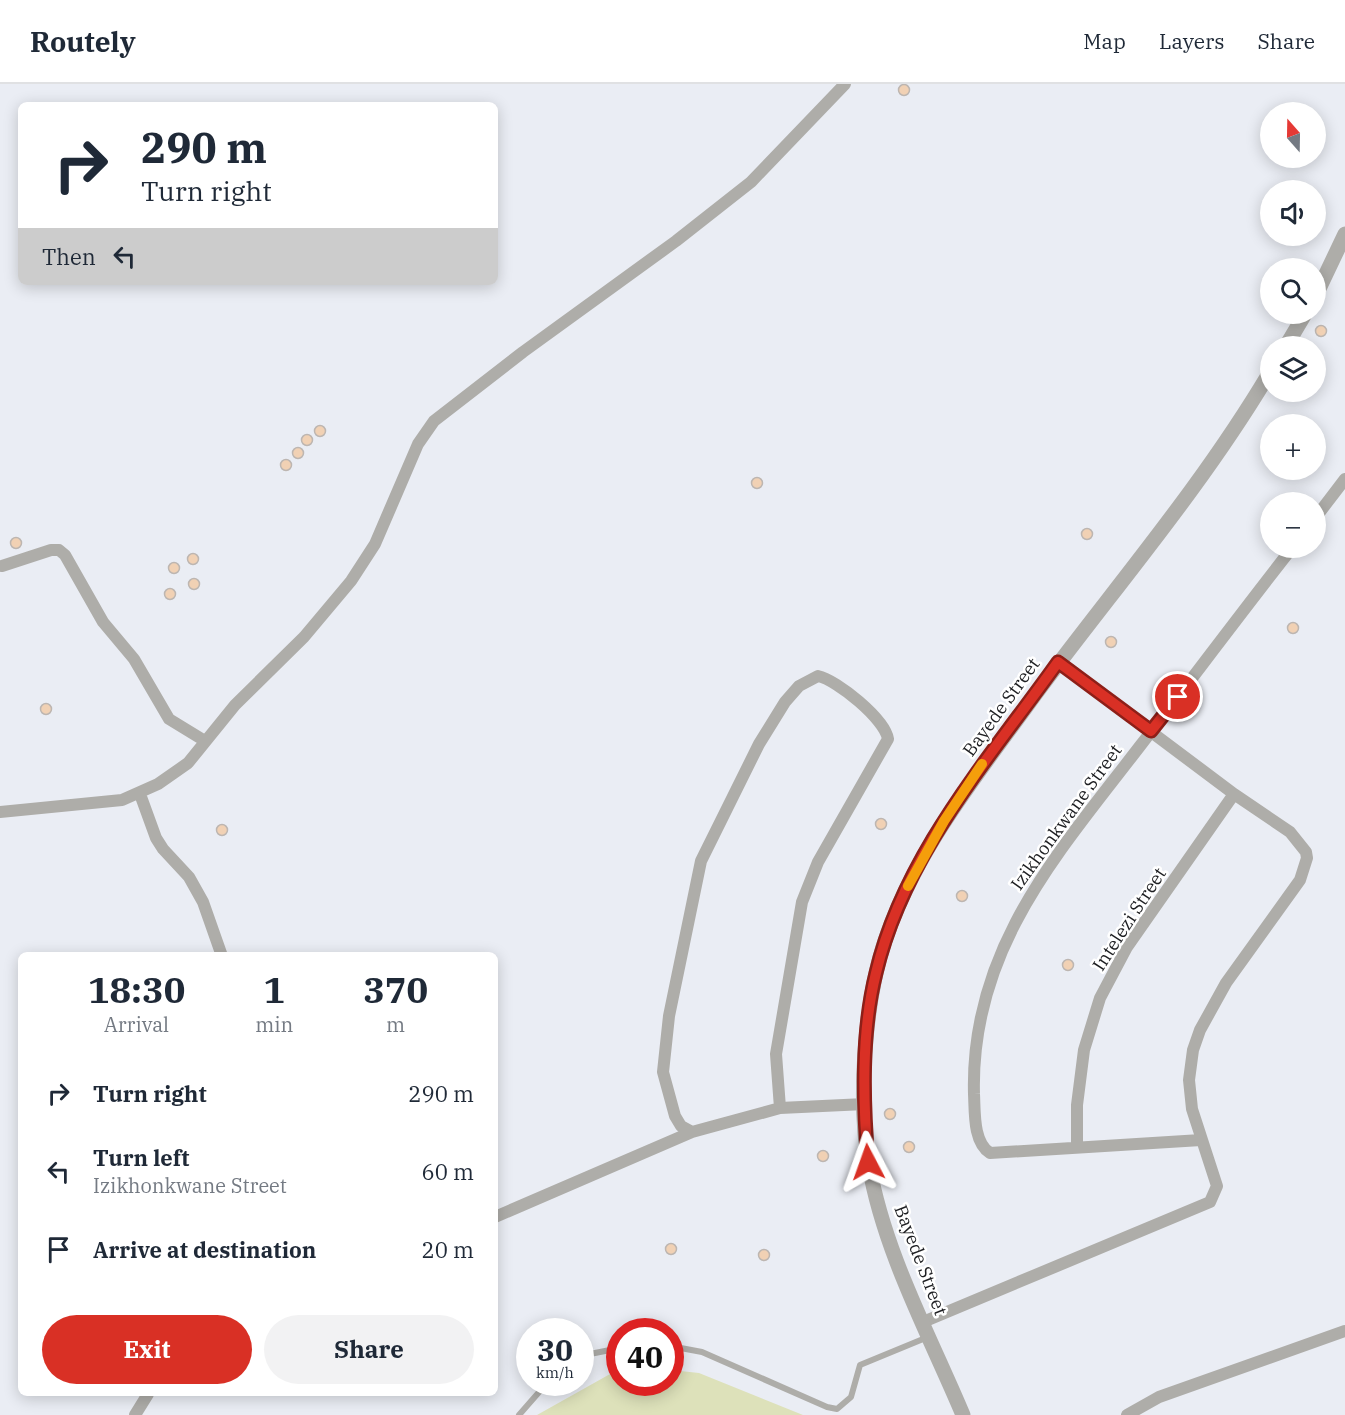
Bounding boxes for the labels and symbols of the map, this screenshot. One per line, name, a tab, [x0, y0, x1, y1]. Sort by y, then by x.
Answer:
north arrow	[1260, 102, 1326, 168]
street label: Bayede Street	[958, 653, 1044, 761]
pin	[1152, 671, 1203, 722]
street label: Izikhonkwane Street	[1005, 740, 1127, 894]
street label: Intelezi Street	[1087, 863, 1171, 975]
position arrow	[836, 1130, 900, 1194]
street label: Bayede Street	[889, 1202, 953, 1318]
speed limit sign: 40	[606, 1318, 684, 1396]

